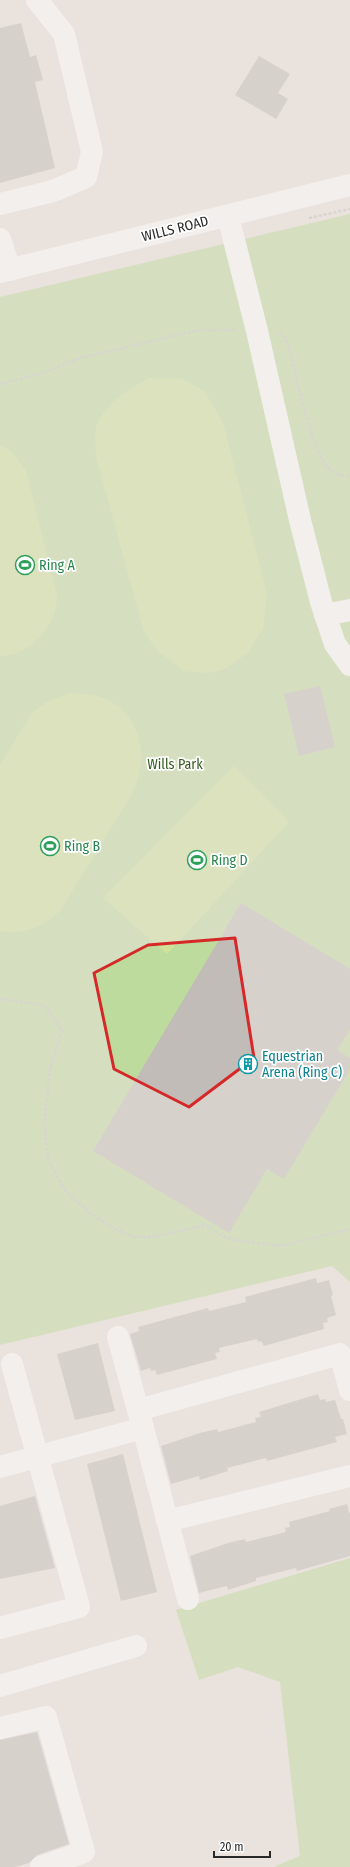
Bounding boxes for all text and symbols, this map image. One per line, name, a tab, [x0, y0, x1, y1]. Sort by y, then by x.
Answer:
street label: WILLS ROAD	[140, 212, 210, 246]
sports icon: Ring A	[14, 554, 36, 576]
place label: Ring A	[39, 557, 75, 574]
park label: Wills Park	[147, 756, 203, 773]
sports icon: Ring B	[39, 835, 61, 857]
place label: Ring B	[64, 838, 100, 855]
sports icon: Ring D	[186, 849, 208, 871]
place label: Ring D	[211, 852, 248, 869]
place label: Equestrian Arena (Ring C)	[262, 1048, 342, 1081]
building icon: Equestrian Arena (Ring C)	[237, 1053, 259, 1075]
scale bar	[214, 1833, 270, 1859]
text: 20 m	[220, 1840, 244, 1854]

